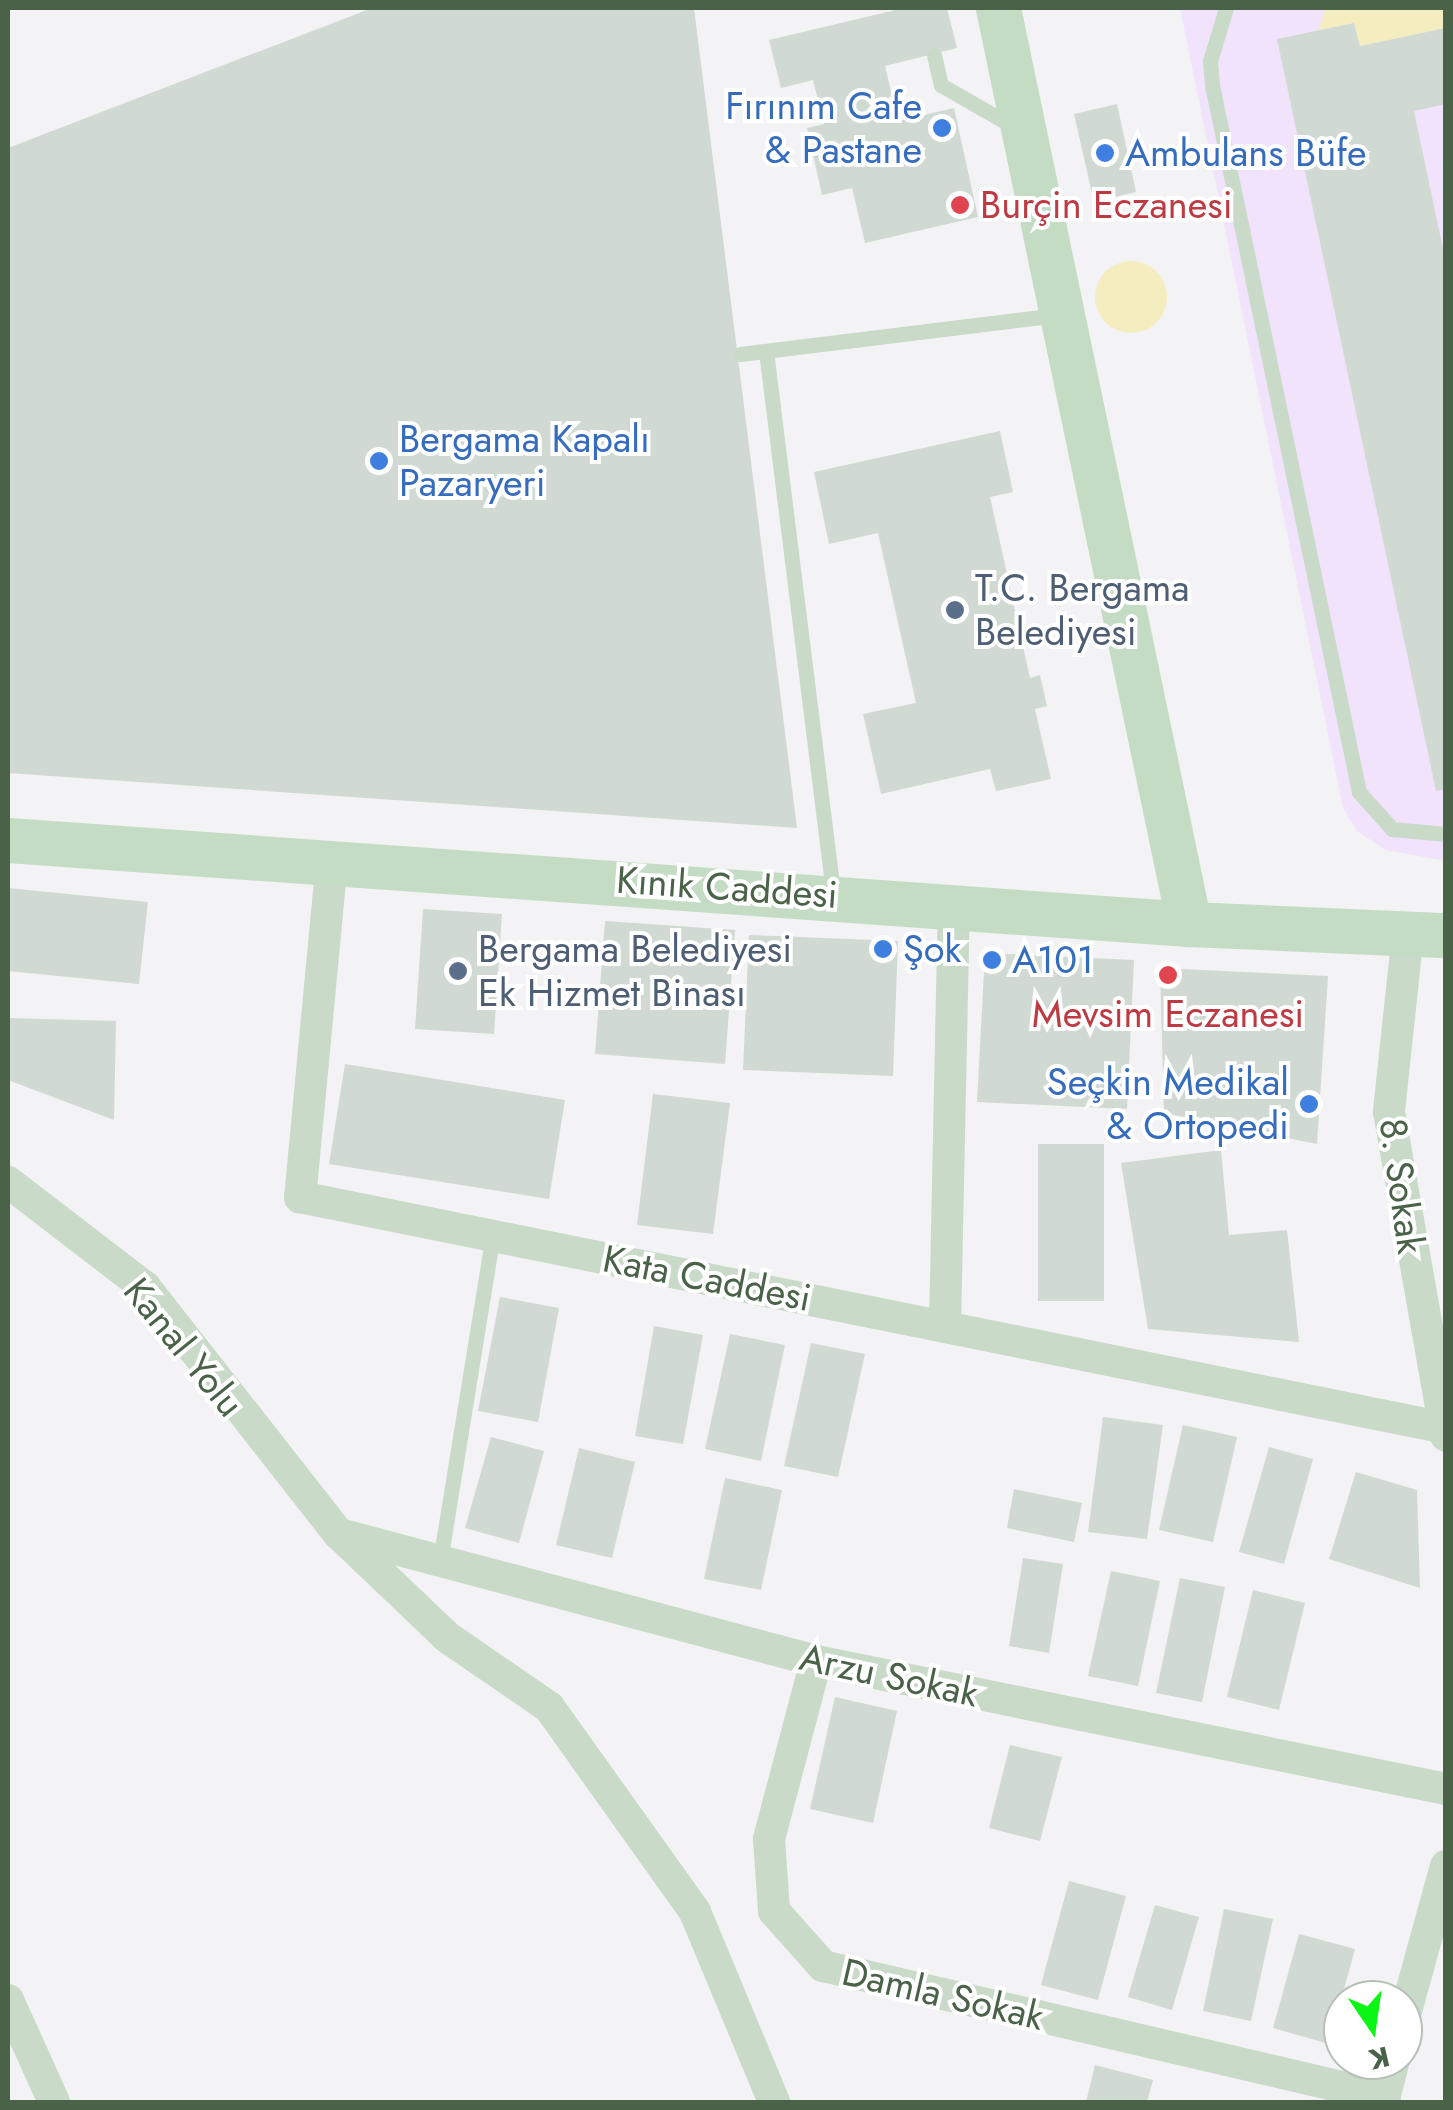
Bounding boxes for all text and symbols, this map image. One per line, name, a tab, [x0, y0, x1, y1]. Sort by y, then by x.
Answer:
place label: Fırınım Cafe & Pastane	[725, 83, 922, 172]
marker: Fırınım Cafe & Pastane	[931, 117, 953, 139]
place label: Ambulans Büfe	[1125, 130, 1367, 176]
marker: Ambulans Büfe	[1094, 142, 1116, 164]
place label: Burçin Eczanesi	[980, 182, 1233, 228]
marker: Burçin Eczanesi	[949, 194, 971, 216]
place label: Bergama Kapalı Pazaryeri	[399, 416, 650, 506]
marker: Bergama Kapalı Pazaryeri	[368, 450, 390, 472]
place label: T.C. Bergama Belediyesi	[975, 565, 1190, 654]
marker: T.C. Bergama Belediyesi	[944, 599, 966, 621]
street label: Kınık Caddesi	[615, 857, 839, 917]
place label: Bergama Belediyesi Ek Hizmet Binası	[478, 926, 792, 1016]
place label: Şok	[903, 926, 961, 972]
place label: A101	[1012, 937, 1094, 983]
marker: Şok	[872, 938, 894, 960]
marker: A101	[981, 949, 1003, 971]
marker: Bergama Belediyesi Ek Hizmet Binası	[447, 960, 469, 982]
marker: Mevsim Eczanesi	[1157, 964, 1179, 986]
place label: Mevsim Eczanesi	[1032, 991, 1304, 1037]
place label: Seçkin Medikal & Ortopedi	[1047, 1059, 1289, 1148]
marker: Seçkin Medikal & Ortopedi	[1298, 1093, 1320, 1115]
street label: 8. Sokak	[1370, 1115, 1434, 1257]
street label: Kata Caddesi	[599, 1235, 815, 1321]
street label: Kanal Yolu	[114, 1269, 254, 1425]
street label: Arzu Sokak	[796, 1634, 982, 1716]
street label: Damla Sokak	[838, 1949, 1048, 2039]
north arrow	[1323, 1980, 1423, 2080]
text: K	[1365, 2036, 1394, 2080]

